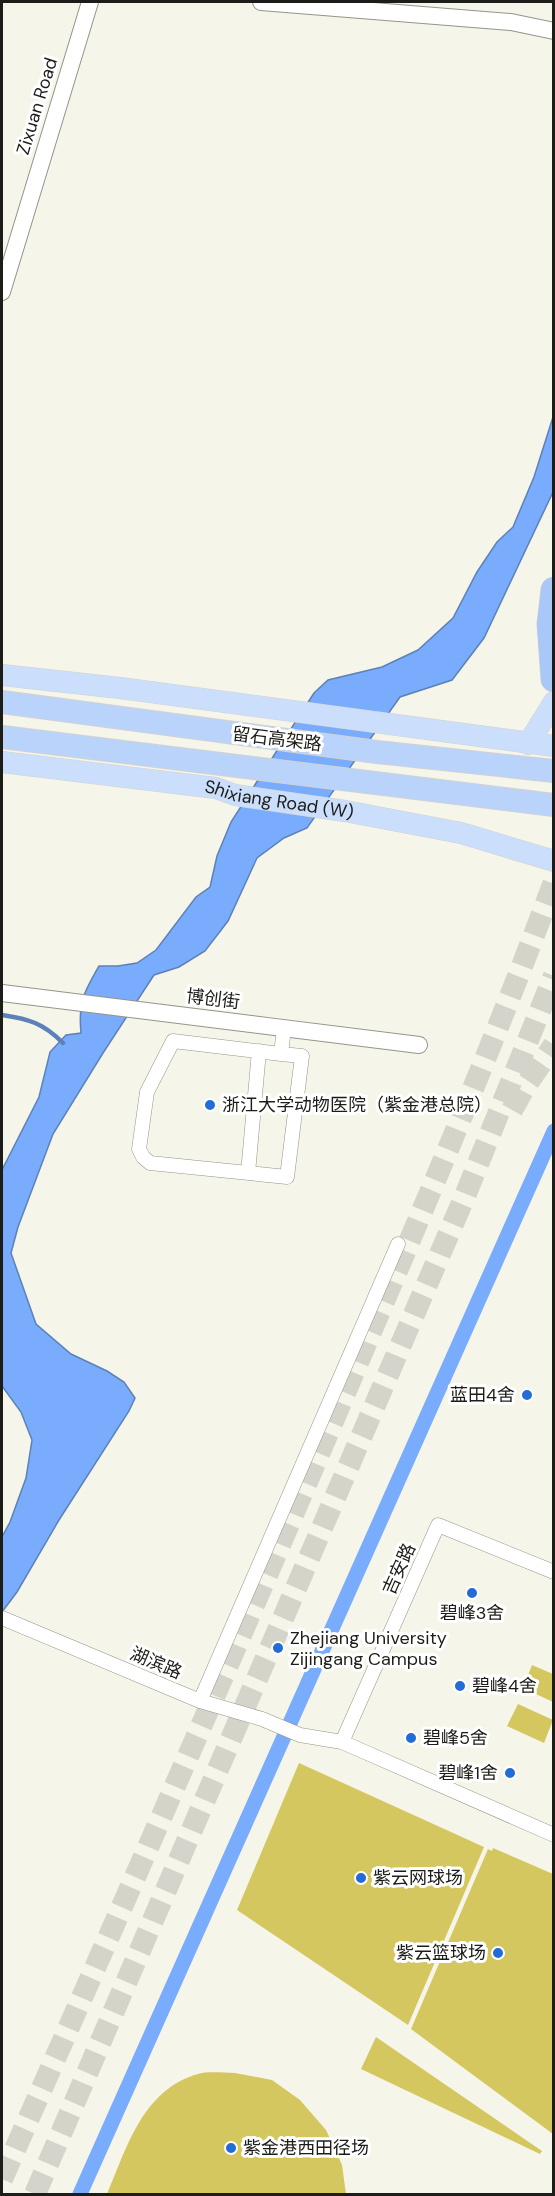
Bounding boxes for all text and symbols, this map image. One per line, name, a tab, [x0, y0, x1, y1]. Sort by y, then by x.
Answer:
street label: Zixuan Road	[11, 55, 63, 157]
street label: 留石高架路	[231, 722, 323, 756]
street label: Shixiang Road (W)	[204, 775, 356, 824]
street label: 博创街	[185, 984, 241, 1014]
place label: 浙江大学动物医院（紫金港总院）	[222, 1093, 492, 1117]
marker: 浙江大学动物医院（紫金港总院）	[203, 1098, 217, 1112]
place label: 蓝田4舍	[450, 1383, 515, 1407]
marker: 蓝田4舍	[520, 1388, 534, 1402]
street label: 吉安路	[377, 1539, 421, 1599]
marker: 碧峰3舍	[465, 1586, 479, 1600]
place label: 碧峰3舍	[440, 1601, 504, 1625]
place label: Zhejiang University Zijingang Campus	[290, 1626, 447, 1671]
street label: 湖滨路	[126, 1641, 186, 1685]
marker: Zhejiang University Zijingang Campus	[271, 1641, 285, 1655]
place label: 碧峰4舍	[472, 1674, 537, 1698]
marker: 碧峰4舍	[453, 1679, 467, 1693]
place label: 碧峰5舍	[423, 1726, 488, 1750]
marker: 碧峰5舍	[404, 1731, 418, 1745]
place label: 碧峰1舍	[438, 1761, 498, 1785]
marker: 碧峰1舍	[503, 1766, 517, 1780]
place label: 紫云网球场	[373, 1866, 463, 1890]
marker: 紫云网球场	[354, 1871, 368, 1885]
place label: 紫云篮球场	[396, 1941, 486, 1965]
marker: 紫云篮球场	[491, 1946, 505, 1960]
place label: 紫金港西田径场	[243, 2136, 369, 2160]
marker: 紫金港西田径场	[224, 2141, 238, 2155]

